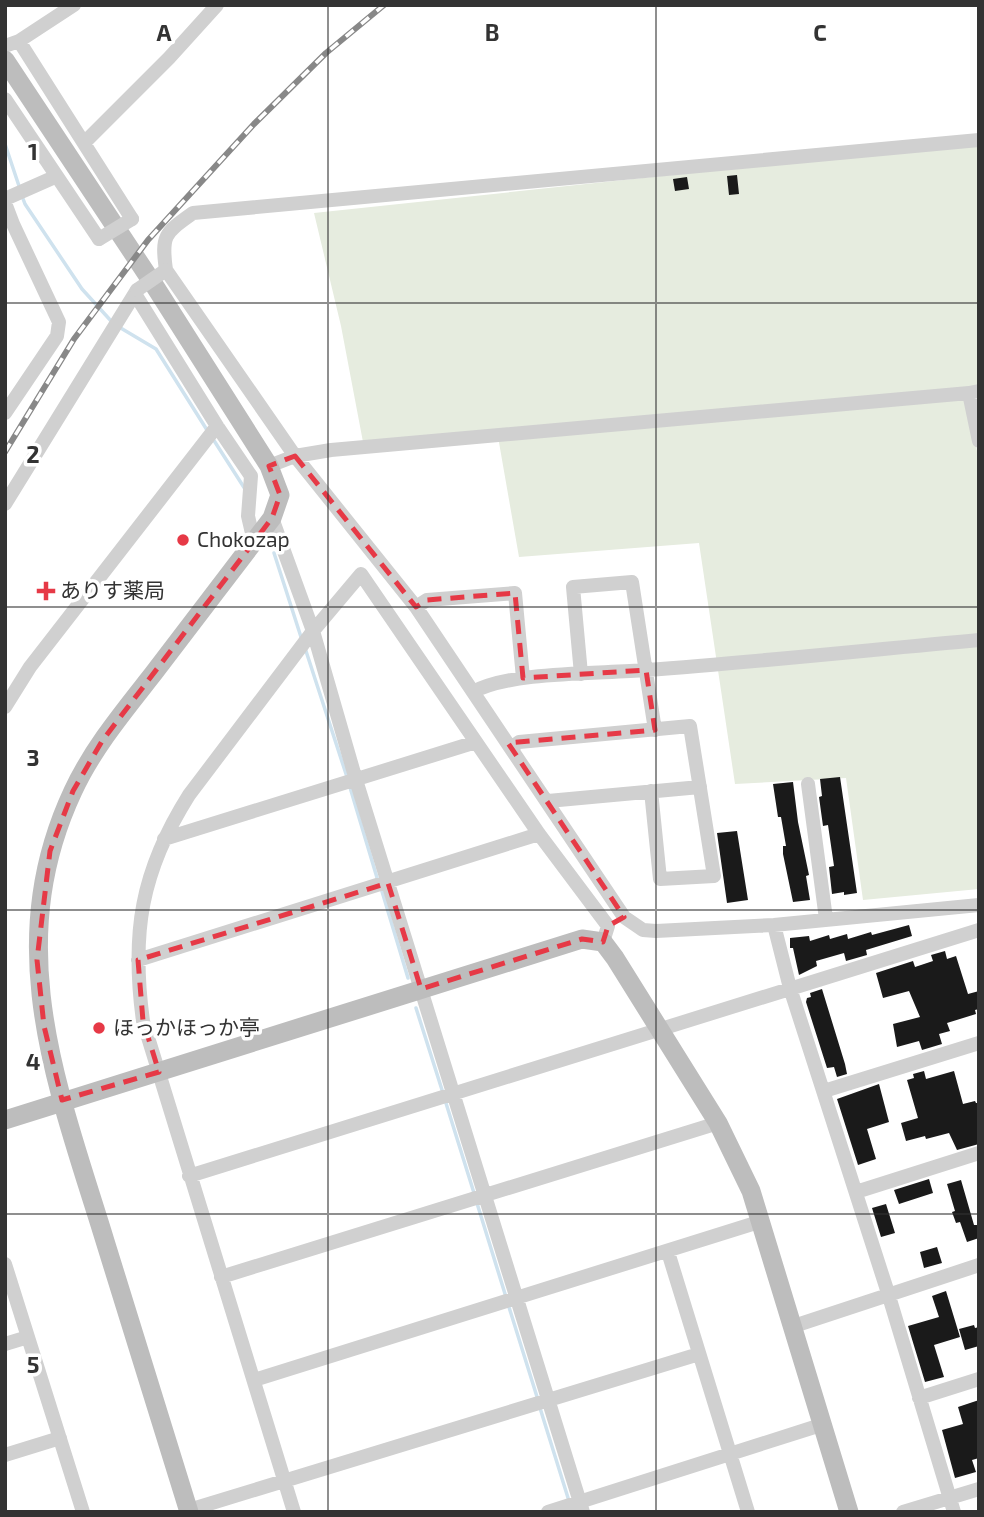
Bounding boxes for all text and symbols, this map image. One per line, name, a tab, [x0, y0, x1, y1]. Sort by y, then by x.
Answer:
text: A	[156, 18, 172, 46]
text: B	[485, 18, 499, 46]
text: C	[813, 18, 827, 46]
text: 1	[28, 137, 38, 165]
text: 2	[26, 440, 40, 468]
place label: Chokozap	[197, 526, 290, 551]
marker: Chokozap	[175, 532, 191, 548]
place label: ありす薬局	[60, 577, 165, 602]
marker: ありす薬局	[38, 583, 54, 599]
text: 3	[26, 743, 40, 771]
place label: ほっかほっか亭	[113, 1014, 260, 1039]
marker: ほっかほっか亭	[91, 1020, 107, 1036]
text: 4	[26, 1047, 40, 1075]
text: 5	[27, 1350, 39, 1378]

